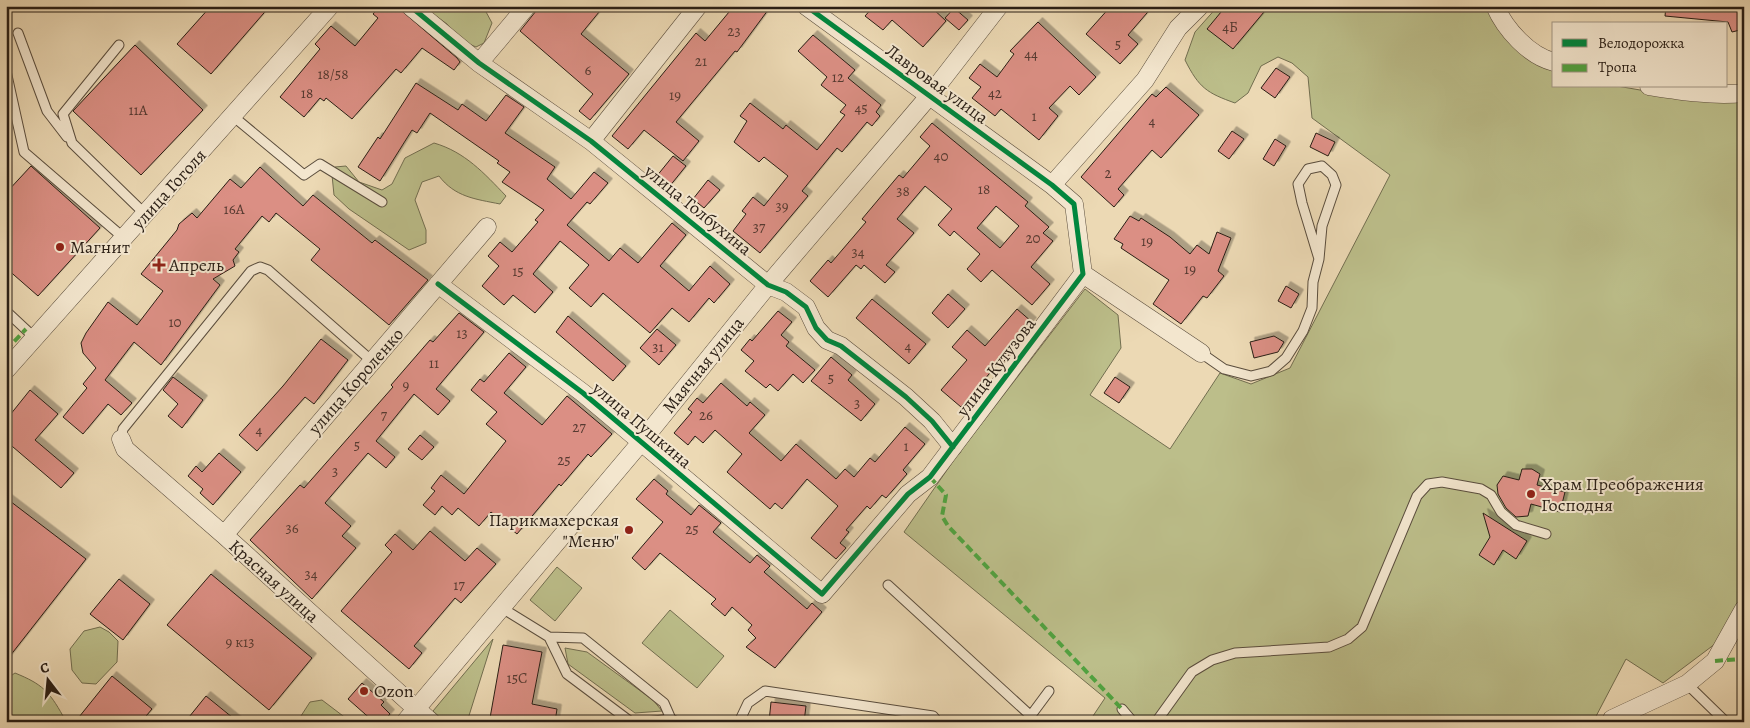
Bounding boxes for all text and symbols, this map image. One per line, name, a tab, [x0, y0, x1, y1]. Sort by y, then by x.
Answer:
house number: 4Б	[1222, 17, 1238, 37]
house number: 23	[727, 21, 741, 41]
legend	[1552, 22, 1728, 88]
text: Велодорожка	[1598, 33, 1685, 53]
house number: 5	[1115, 34, 1121, 54]
street label: Лавровая улица	[881, 38, 994, 130]
house number: 44	[1024, 44, 1038, 64]
house number: 21	[695, 51, 707, 71]
text: Тропа	[1598, 57, 1637, 77]
house number: 6	[585, 60, 592, 80]
house number: 18/58	[317, 64, 349, 84]
house number: 12	[832, 67, 844, 87]
house number: 18	[301, 83, 313, 103]
house number: 42	[988, 83, 1002, 103]
house number: 19	[669, 85, 681, 105]
house number: 45	[854, 98, 868, 118]
house number: 11А	[128, 100, 148, 120]
house number: 1	[1031, 106, 1037, 126]
house number: 4	[1149, 111, 1156, 131]
street label: улица Гоголя	[126, 144, 212, 235]
house number: 40	[934, 146, 948, 166]
street label: улица Толбухина	[638, 159, 757, 261]
house number: 2	[1104, 163, 1112, 183]
house number: 18	[978, 179, 990, 199]
house number: 38	[896, 181, 910, 201]
house number: 39	[775, 196, 789, 216]
house number: 16А	[224, 199, 245, 219]
house number: 37	[753, 217, 766, 237]
house number: 20	[1025, 228, 1041, 248]
house number: 19	[1141, 231, 1153, 251]
place label: Магнит	[70, 235, 130, 259]
marker: Магнит	[54, 241, 66, 253]
house number: 34	[851, 242, 865, 262]
place label: Апрель	[168, 253, 224, 277]
marker: Апрель	[153, 259, 165, 271]
house number: 19	[1184, 259, 1196, 279]
house number: 15	[512, 261, 524, 281]
street label: Маячная улица	[657, 311, 750, 418]
house number: 10	[168, 312, 182, 332]
street label: улица Кутузова	[950, 312, 1042, 422]
street label: улица Короленко	[302, 323, 409, 440]
house number: 13	[456, 323, 468, 343]
house number: 4	[905, 336, 912, 356]
house number: 31	[652, 337, 664, 357]
house number: 11	[429, 353, 439, 373]
house number: 5	[828, 368, 834, 388]
house number: 9	[403, 375, 410, 395]
street label: улица Пушкина	[586, 376, 697, 474]
house number: 3	[854, 393, 860, 413]
house number: 7	[381, 405, 388, 425]
house number: 26	[699, 405, 713, 425]
house number: 27	[572, 417, 586, 437]
house number: 4	[256, 420, 263, 440]
house number: 5	[354, 435, 360, 455]
house number: 1	[903, 436, 909, 456]
house number: 25	[557, 450, 571, 470]
house number: 3	[332, 461, 338, 481]
place label: Храм Преображения Господня	[1541, 472, 1704, 517]
marker: Храм Преображения Господня	[1525, 488, 1537, 500]
place label: Парикмахерская "Меню"	[489, 508, 619, 553]
house number: 36	[285, 518, 299, 538]
house number: 25	[685, 519, 699, 539]
marker: Парикмахерская "Меню"	[623, 524, 635, 536]
street label: Красная улица	[224, 534, 325, 628]
house number: 34	[304, 564, 318, 584]
house number: 17	[453, 575, 465, 595]
house number: 9 к13	[226, 632, 254, 652]
north arrow	[22, 656, 72, 706]
text: С	[38, 658, 52, 678]
house number: 15С	[507, 668, 527, 688]
place label: Ozon	[374, 679, 414, 703]
marker: Ozon	[358, 685, 370, 697]

